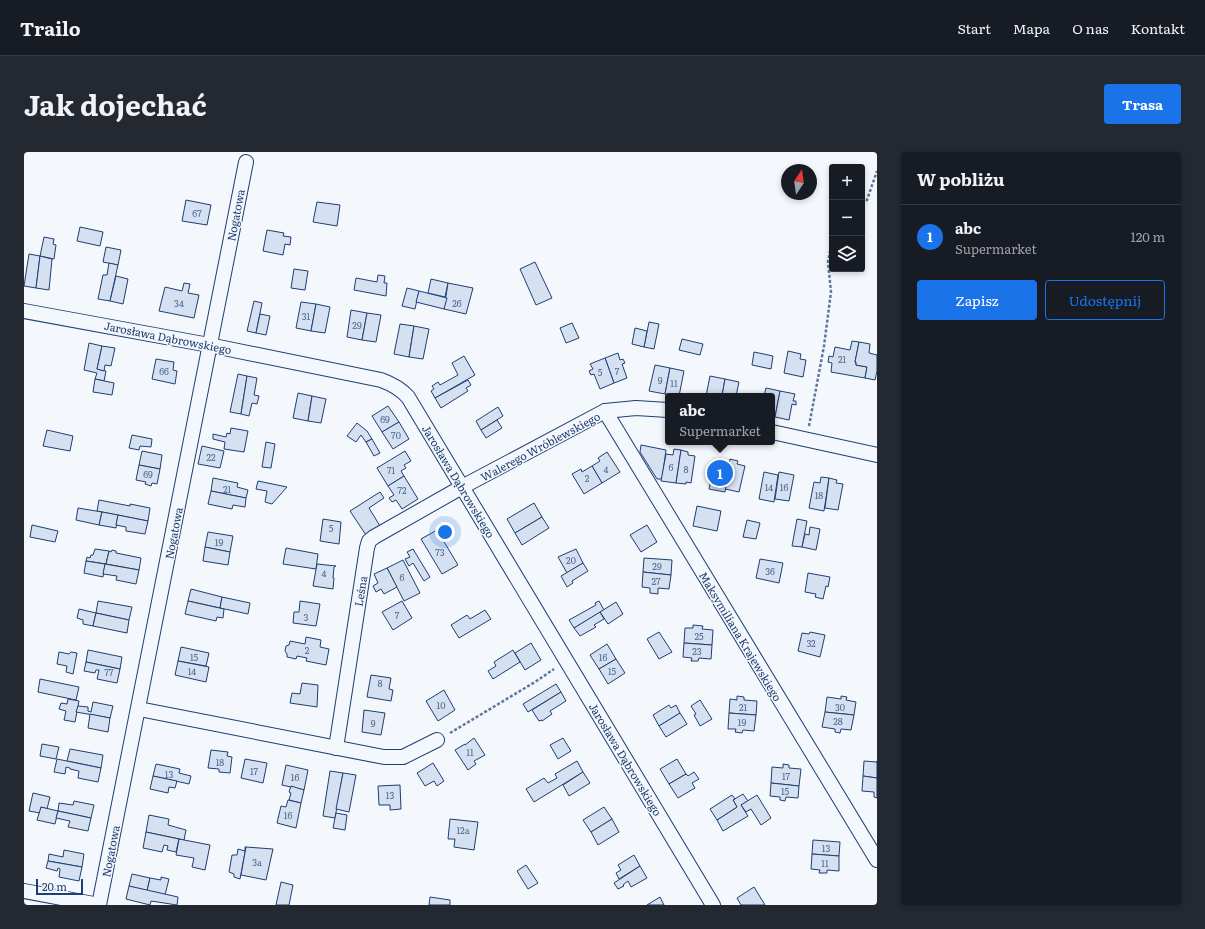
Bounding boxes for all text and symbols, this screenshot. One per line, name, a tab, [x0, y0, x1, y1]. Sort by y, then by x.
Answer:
text: Trailo	[20, 14, 81, 42]
text: Start	[957, 18, 991, 38]
text: Mapa	[1013, 18, 1050, 38]
text: O nas	[1072, 18, 1109, 38]
text: Kontakt	[1131, 18, 1185, 38]
text: Jak dojechać	[24, 83, 207, 125]
button: Trasa	[1104, 84, 1181, 124]
north arrow	[781, 164, 817, 200]
map controls	[829, 164, 865, 272]
button: +	[829, 164, 865, 200]
text: W pobliżu	[917, 166, 1005, 191]
street label: Nogatowa	[222, 188, 248, 242]
button: −	[829, 200, 865, 236]
house number: 67	[192, 206, 202, 220]
text: abc	[955, 216, 981, 239]
text: 1	[927, 227, 933, 246]
text: 120 m	[1130, 227, 1165, 246]
button: layers	[829, 236, 865, 272]
text: Supermarket	[955, 239, 1037, 258]
button: Zapisz	[917, 280, 1037, 320]
button: Udostępnij	[1045, 280, 1165, 320]
house number: 34	[174, 296, 184, 310]
house number: 26	[452, 296, 462, 310]
house number: 31	[302, 309, 311, 323]
street label: Jarosława Dąbrowskiego	[103, 317, 233, 357]
house number: 29	[352, 318, 362, 332]
house number: 21	[838, 352, 846, 366]
house number: 66	[159, 364, 169, 378]
house number: 7	[615, 364, 620, 378]
house number: 5	[598, 365, 603, 379]
house number: 9	[658, 373, 663, 387]
house number: 11	[670, 376, 678, 390]
popup	[665, 393, 775, 445]
text: abc	[679, 398, 705, 421]
street label: Walerego Wróblewskiego	[477, 408, 603, 484]
house number: 69	[380, 412, 390, 426]
street label: Jarosława Dąbrowskiego	[419, 421, 499, 541]
text: Supermarket	[679, 421, 761, 440]
house number: 70	[391, 428, 401, 442]
house number: 22	[206, 450, 216, 464]
pin: 1	[707, 458, 733, 488]
house number: 6	[669, 460, 674, 474]
house number: 4	[604, 462, 609, 476]
house number: 8	[684, 462, 689, 476]
house number: 71	[387, 463, 395, 477]
house number: 69	[143, 467, 153, 481]
house number: 2	[585, 471, 590, 485]
house number: 14	[765, 480, 773, 494]
house number: 16	[780, 480, 788, 494]
house number: 21	[223, 482, 231, 496]
house number: 72	[397, 483, 407, 497]
house number: 18	[815, 488, 823, 502]
street label: Nogatowa	[160, 506, 186, 560]
house number: 5	[329, 521, 334, 535]
your location	[435, 522, 455, 542]
house number: 19	[215, 535, 223, 549]
house number: 73	[435, 545, 445, 559]
house number: 20	[566, 553, 576, 567]
house number: 29	[652, 559, 662, 573]
house number: 36	[765, 564, 775, 578]
house number: 4	[322, 566, 327, 580]
street label: Maksymiliana Krajewskiego	[696, 568, 786, 704]
house number: 6	[400, 570, 405, 584]
house number: 27	[651, 574, 661, 588]
street label: Leśna	[350, 575, 370, 607]
house number: 7	[395, 608, 400, 622]
house number: 3	[304, 610, 309, 624]
house number: 25	[694, 629, 704, 643]
house number: 32	[806, 636, 816, 650]
house number: 2	[305, 643, 310, 657]
house number: 23	[692, 644, 702, 658]
house number: 15	[190, 650, 199, 664]
house number: 16	[599, 650, 607, 664]
house number: 14	[188, 664, 196, 678]
house number: 15	[608, 664, 617, 678]
house number: 77	[104, 665, 114, 679]
house number: 8	[378, 676, 383, 690]
house number: 10	[437, 698, 445, 712]
street label: Jarosława Dąbrowskiego	[586, 699, 666, 819]
house number: 21	[739, 700, 747, 714]
house number: 30	[835, 700, 845, 714]
house number: 28	[833, 714, 843, 728]
house number: 19	[738, 715, 746, 729]
house number: 9	[371, 716, 376, 730]
house number: 11	[466, 745, 474, 759]
house number: 18	[216, 755, 224, 769]
house number: 17	[250, 764, 258, 778]
house number: 13	[165, 767, 173, 781]
house number: 17	[782, 769, 790, 783]
house number: 16	[291, 770, 299, 784]
house number: 15	[781, 784, 790, 798]
house number: 13	[386, 788, 394, 802]
house number: 16	[284, 808, 292, 822]
house number: 12a	[456, 823, 470, 837]
street label: Nogatowa	[97, 824, 123, 878]
house number: 13	[822, 841, 830, 855]
house number: 3a	[252, 855, 262, 869]
house number: 11	[821, 856, 829, 870]
scale bar	[36, 877, 83, 896]
text: 20 m	[42, 878, 67, 894]

